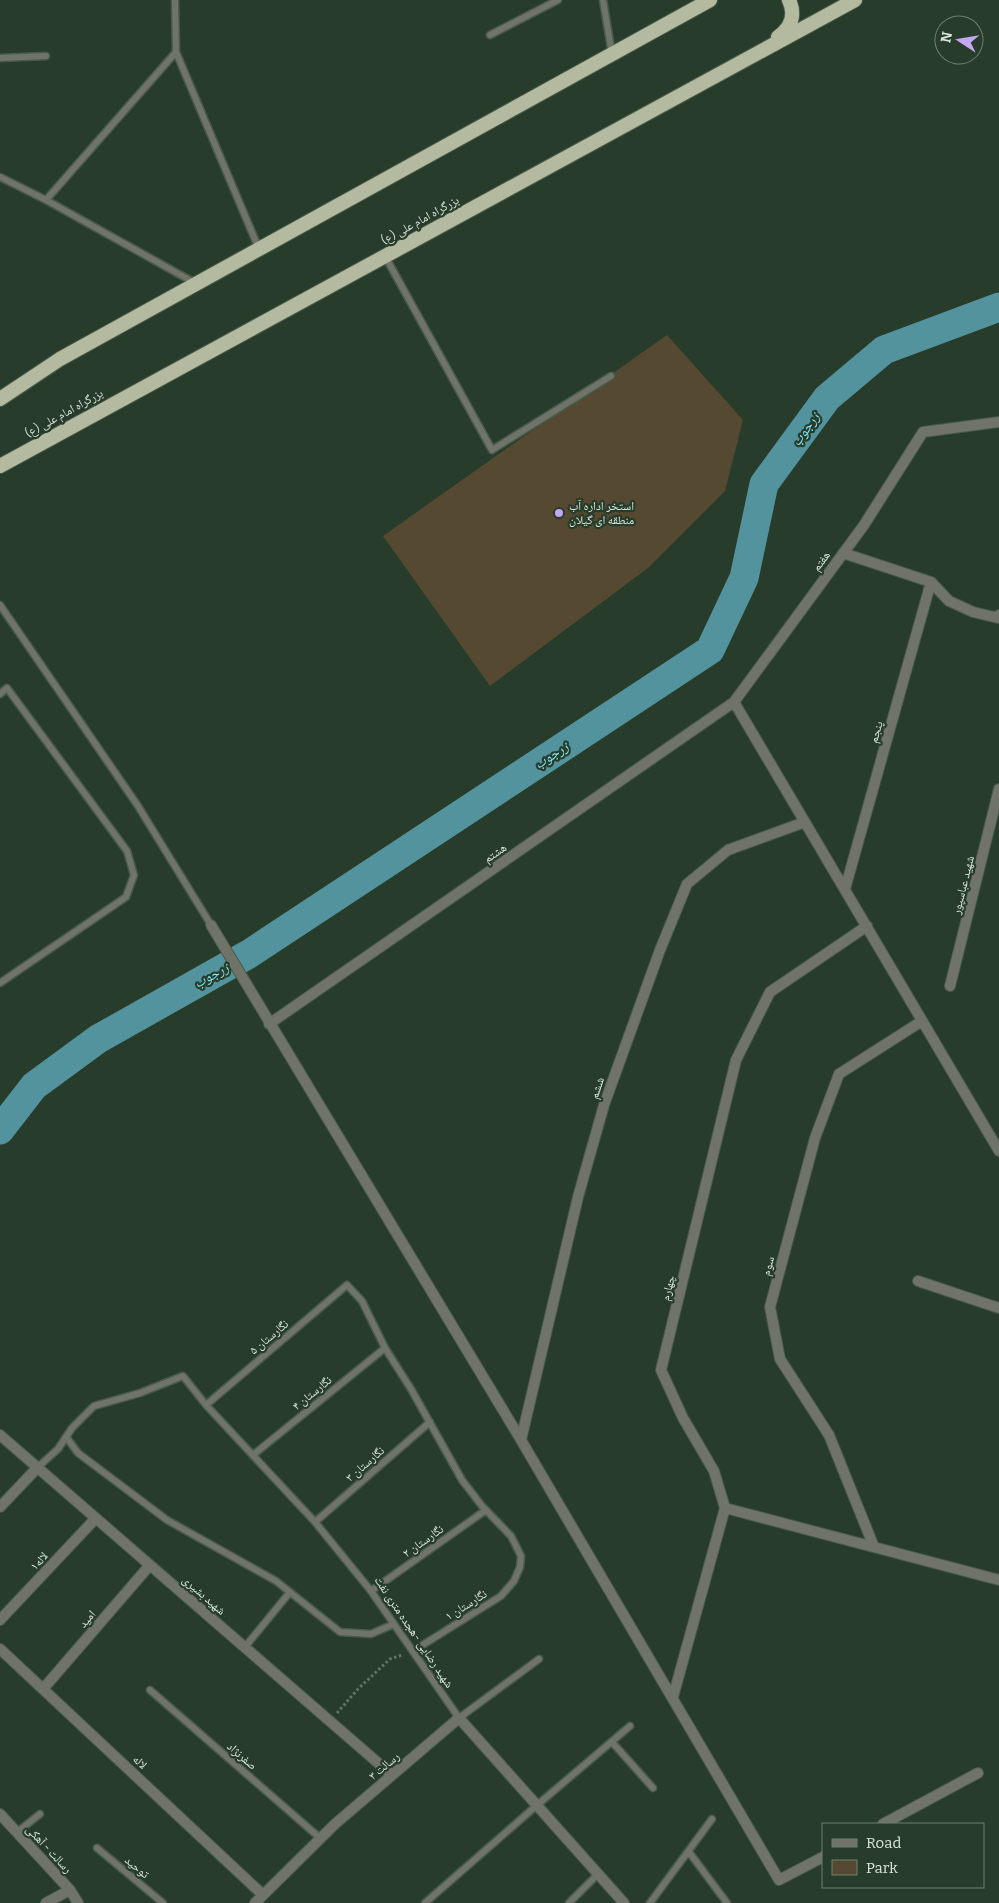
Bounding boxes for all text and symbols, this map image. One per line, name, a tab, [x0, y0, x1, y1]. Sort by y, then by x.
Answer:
north arrow	[934, 15, 984, 65]
text: N	[937, 30, 956, 44]
street label: بزرگراه امام علی (ع)	[378, 192, 462, 248]
street label: بزرگراه امام علی (ع)	[22, 385, 106, 441]
water label: زرجوب	[788, 408, 824, 449]
place label: استخر اداره آب منطقه ای گیلان	[569, 499, 634, 527]
marker: استخر اداره آب منطقه ای گیلان	[553, 507, 565, 519]
street label: هفتم	[809, 548, 834, 574]
street label: پنجم	[866, 719, 887, 745]
water label: زرجوب	[531, 737, 573, 773]
street label: هشتم	[481, 840, 510, 867]
street label: شهید عباسپور	[949, 854, 977, 917]
water label: زرجوب	[191, 958, 233, 992]
street label: ششم	[587, 1075, 608, 1101]
street label: سوم	[759, 1255, 778, 1277]
street label: چهارم	[658, 1273, 679, 1302]
street label: نگارستان ۵	[247, 1317, 291, 1357]
street label: نگارستان ۴	[290, 1373, 334, 1413]
street label: نگارستان ۳	[343, 1443, 387, 1485]
street label: نگارستان ۲	[400, 1522, 446, 1560]
street label: لاله۱	[27, 1549, 51, 1573]
street label: شهید بشیری	[179, 1572, 229, 1618]
street label: شهید رضایی -هجده متری نفت	[371, 1574, 457, 1691]
street label: نگارستان ۱	[443, 1587, 489, 1623]
street label: امید	[76, 1607, 99, 1631]
street label: صفرنژاد	[224, 1739, 260, 1773]
street label: رسالت ۳	[366, 1749, 402, 1783]
street label: لاله	[130, 1752, 150, 1772]
street label: رسالت - آهکی	[23, 1822, 75, 1876]
legend	[822, 1823, 984, 1888]
text: Road	[866, 1834, 901, 1852]
street label: توحید	[122, 1853, 152, 1882]
text: Park	[866, 1859, 898, 1877]

